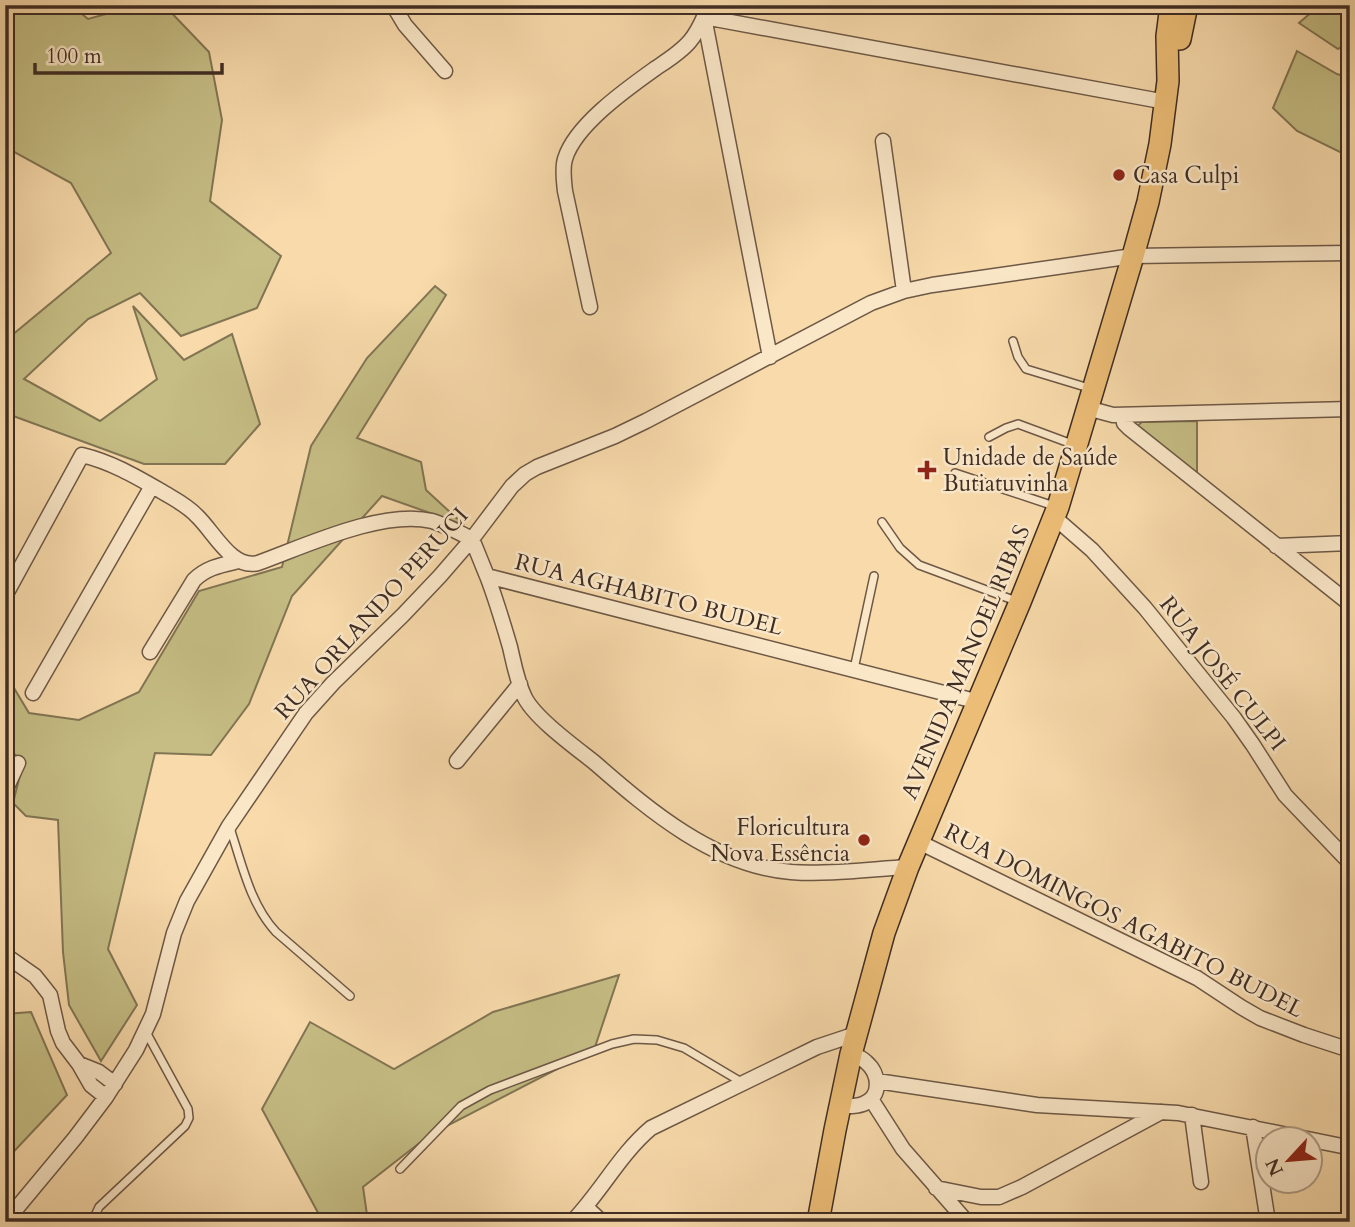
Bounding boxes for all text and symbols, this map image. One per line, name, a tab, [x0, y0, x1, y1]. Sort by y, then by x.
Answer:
scale bar	[35, 32, 222, 76]
text: 100 m	[46, 42, 102, 71]
place label: Casa Culpi	[1133, 160, 1239, 191]
marker: Casa Culpi	[1111, 167, 1127, 183]
place label: Unidade de Saúde Butiatuvinha	[943, 442, 1118, 499]
marker: Unidade de Saúde Butiatuvinha	[917, 460, 937, 480]
street label: RUA ORLANDO PERUCI	[268, 501, 475, 726]
street label: AVENIDA MANOEL RIBAS	[894, 520, 1037, 804]
street label: RUA AGHABITO BUDEL	[512, 546, 786, 643]
street label: RUA JOSÉ CULPI	[1152, 589, 1293, 757]
place label: Floricultura Nova Essência	[710, 812, 850, 869]
street label: RUA DOMINGOS AGABITO BUDEL	[939, 816, 1309, 1025]
marker: Floricultura Nova Essência	[856, 832, 872, 848]
north arrow	[1254, 1126, 1324, 1196]
text: N	[1259, 1153, 1290, 1180]

